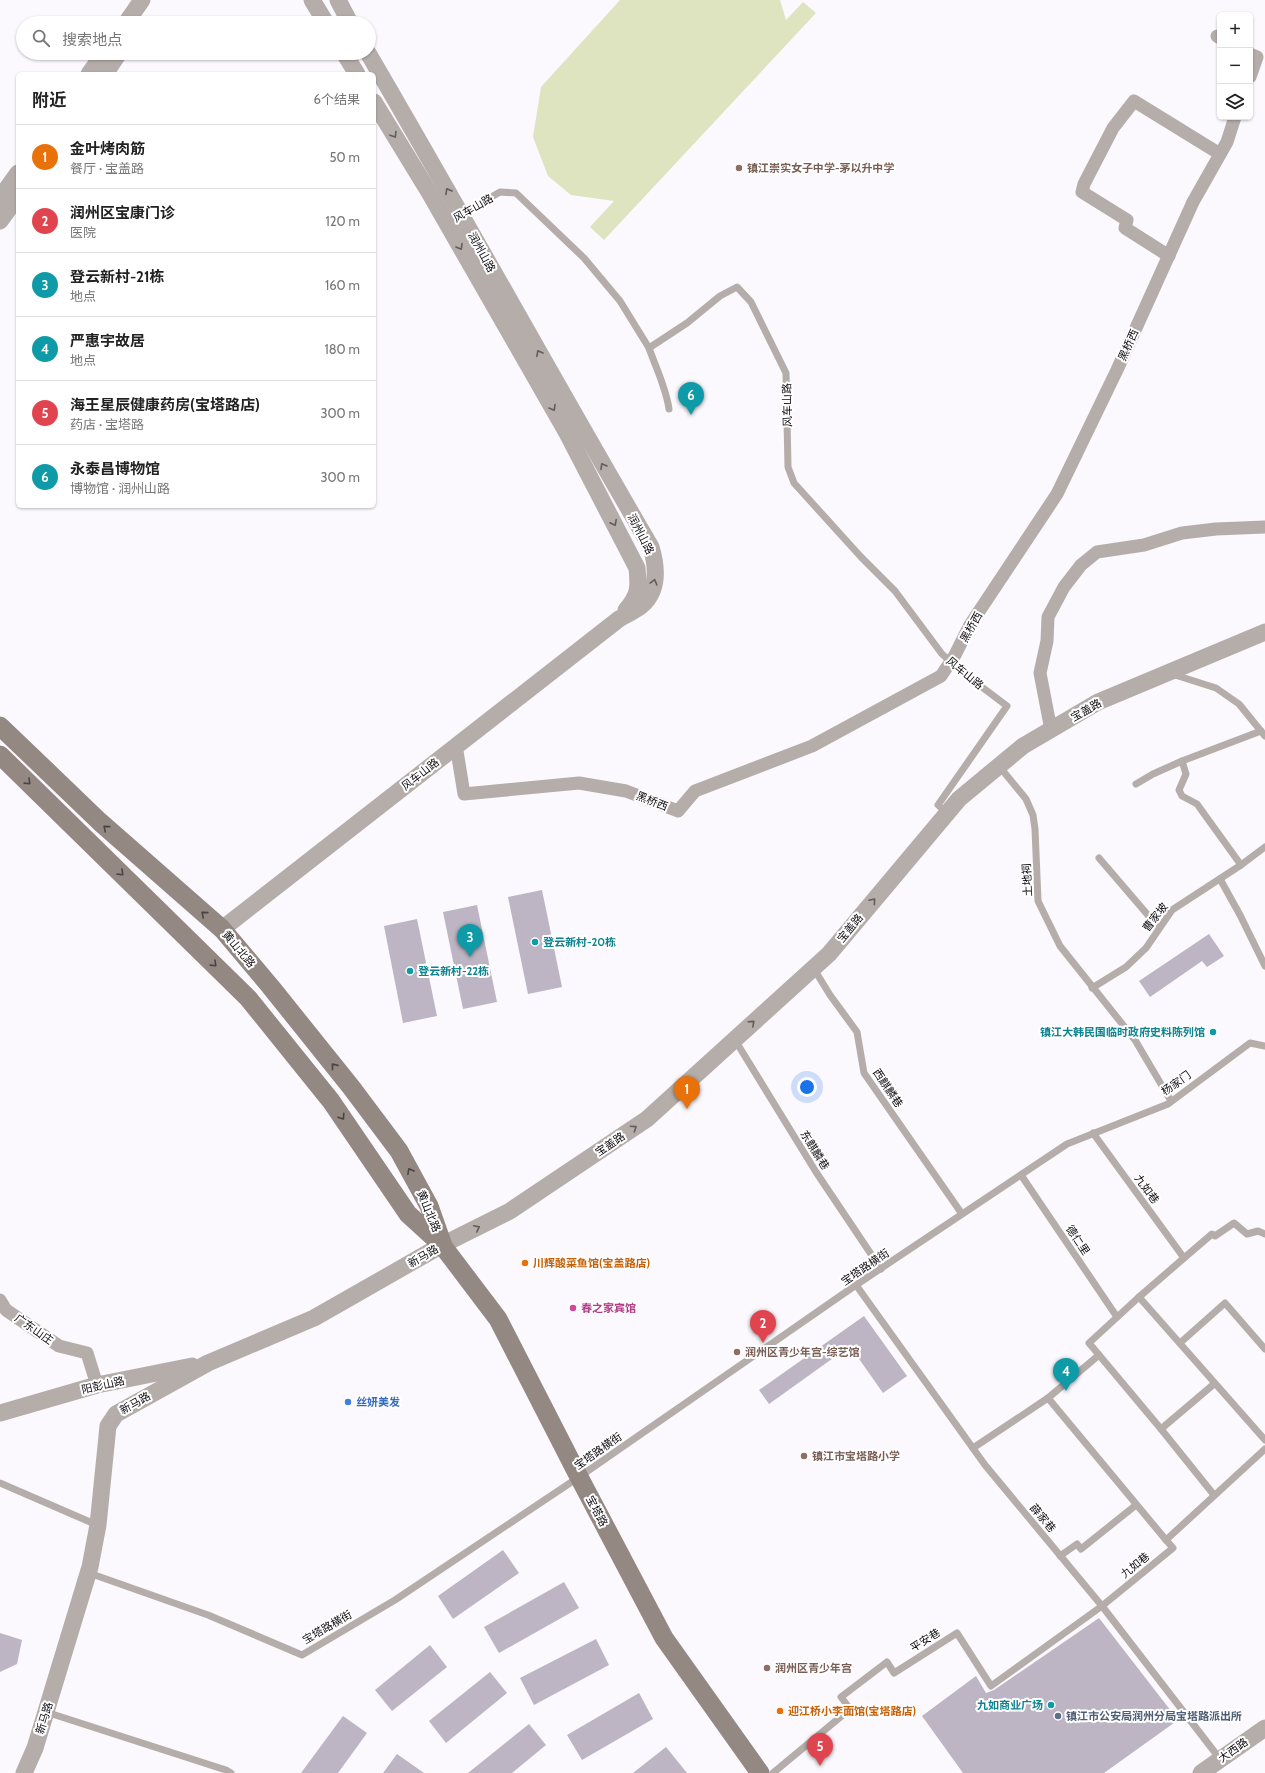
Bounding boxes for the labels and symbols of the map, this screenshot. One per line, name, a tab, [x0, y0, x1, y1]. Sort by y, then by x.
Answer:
one-way arrow	[390, 131, 397, 138]
place label: 镇江崇实女子中学-茅以升中学	[747, 161, 895, 175]
marker: 镇江崇实女子中学-茅以升中学	[734, 163, 744, 173]
one-way arrow	[446, 188, 453, 195]
street label: 风车山路	[450, 191, 496, 225]
street label: 润州山路	[465, 229, 499, 275]
one-way arrow	[455, 243, 462, 250]
street label: 黑桥西	[1115, 327, 1141, 363]
one-way arrow	[537, 350, 544, 357]
pin: 6	[678, 382, 704, 415]
street label: 风车山路	[780, 383, 794, 427]
one-way arrow	[549, 404, 556, 411]
one-way arrow	[601, 463, 608, 470]
street label: 润州山路	[625, 511, 657, 557]
one-way arrow	[609, 519, 617, 526]
one-way arrow	[649, 579, 658, 586]
street label: 黑桥西	[957, 609, 985, 645]
street label: 风车山路	[943, 654, 987, 692]
street label: 宝盖路	[1068, 696, 1104, 724]
street label: 风车山路	[398, 755, 442, 793]
one-way arrow	[23, 777, 31, 785]
street label: 黑桥西	[634, 789, 670, 813]
one-way arrow	[104, 826, 111, 833]
street label: 土地祠	[1019, 863, 1035, 897]
one-way arrow	[116, 868, 124, 876]
one-way arrow	[869, 898, 876, 906]
street label: 曹家坡	[1139, 900, 1171, 934]
one-way arrow	[202, 911, 209, 918]
street label: 宝盖路	[834, 911, 866, 945]
pin: 3	[457, 924, 483, 957]
street label: 黄山北路	[219, 928, 259, 970]
place label: 登云新村-20栋	[543, 935, 616, 949]
marker: 登云新村-20栋	[530, 937, 540, 947]
one-way arrow	[209, 959, 217, 967]
place label: 登云新村-22栋	[418, 964, 489, 978]
marker: 登云新村-22栋	[405, 966, 415, 976]
one-way arrow	[747, 1020, 755, 1028]
place label: 镇江大韩民国临时政府史料陈列馆	[1040, 1025, 1205, 1039]
marker: 镇江大韩民国临时政府史料陈列馆	[1208, 1027, 1218, 1037]
one-way arrow	[331, 1063, 338, 1070]
street label: 西麒麟巷	[870, 1066, 906, 1110]
street label: 杨家门	[1158, 1068, 1194, 1098]
pin: 1	[674, 1076, 700, 1109]
your location	[797, 1077, 817, 1097]
one-way arrow	[337, 1113, 345, 1120]
one-way arrow	[630, 1125, 637, 1133]
street label: 东麒麟巷	[797, 1128, 833, 1172]
street label: 宝盖路	[592, 1129, 628, 1159]
one-way arrow	[407, 1168, 414, 1175]
street label: 九如巷	[1132, 1172, 1162, 1206]
street label: 黄山北路	[414, 1188, 444, 1234]
street label: 德仁里	[1063, 1222, 1093, 1258]
one-way arrow	[473, 1225, 481, 1232]
street label: 新马路	[405, 1242, 441, 1270]
street label: 宝塔路横街	[838, 1246, 892, 1288]
place label: 川辉酸菜鱼馆(宝盖路店)	[533, 1256, 650, 1270]
marker: 川辉酸菜鱼馆(宝盖路店)	[520, 1258, 530, 1268]
place label: 春之家宾馆	[581, 1301, 636, 1315]
marker: 春之家宾馆	[568, 1303, 578, 1313]
pin: 2	[750, 1310, 776, 1343]
street label: 广东山庄	[12, 1311, 56, 1347]
place label: 润州区青少年宫-综艺馆	[745, 1345, 860, 1359]
marker: 润州区青少年宫-综艺馆	[732, 1347, 742, 1357]
pin: 4	[1053, 1358, 1079, 1391]
street label: 阳彭山路	[80, 1373, 126, 1397]
street label: 新马路	[117, 1389, 153, 1417]
place label: 丝妍美发	[356, 1395, 400, 1409]
marker: 丝妍美发	[343, 1397, 353, 1407]
street label: 宝塔路横街	[571, 1429, 625, 1473]
place label: 镇江市宝塔路小学	[812, 1449, 900, 1463]
marker: 镇江市宝塔路小学	[799, 1451, 809, 1461]
street label: 宝塔路	[583, 1493, 611, 1529]
street label: 薛家巷	[1027, 1501, 1059, 1535]
street label: 九如巷	[1118, 1549, 1152, 1581]
street label: 宝塔路横街	[300, 1607, 354, 1647]
street label: 平安巷	[907, 1625, 943, 1655]
place label: 润州区青少年宫	[775, 1661, 852, 1675]
marker: 润州区青少年宫	[762, 1663, 772, 1673]
place label: 九如商业广场	[977, 1698, 1043, 1712]
street label: 新马路	[32, 1700, 56, 1736]
marker: 九如商业广场	[1046, 1700, 1056, 1710]
place label: 迎江桥小李面馆(宝塔路店)	[788, 1704, 916, 1718]
marker: 迎江桥小李面馆(宝塔路店)	[775, 1706, 785, 1716]
place label: 镇江市公安局润州分局宝塔路派出所	[1066, 1709, 1242, 1723]
marker: 镇江市公安局润州分局宝塔路派出所	[1053, 1711, 1063, 1721]
pin: 5	[807, 1733, 833, 1766]
street label: 大西路	[1215, 1735, 1251, 1765]

